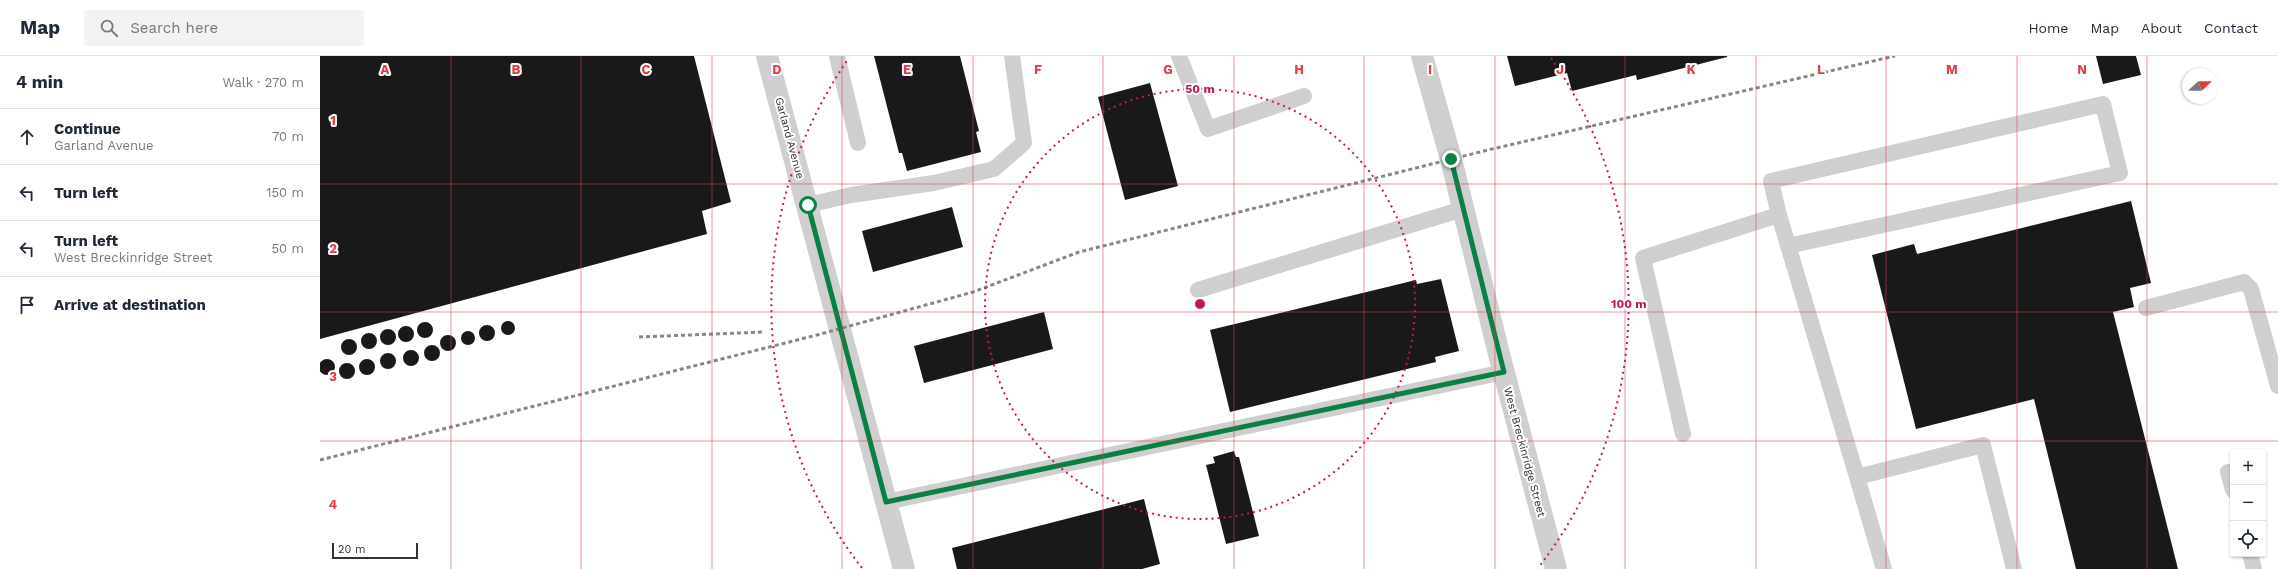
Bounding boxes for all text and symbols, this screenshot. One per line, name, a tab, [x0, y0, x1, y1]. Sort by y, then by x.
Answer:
search box	[84, 10, 364, 46]
text: Map	[20, 16, 60, 39]
icon: search	[98, 17, 120, 39]
text: Search here	[130, 19, 218, 37]
text: Home	[2028, 20, 2068, 36]
text: Map	[2090, 20, 2119, 36]
text: About	[2141, 20, 2182, 36]
text: Contact	[2204, 20, 2258, 36]
text: A	[381, 62, 390, 77]
text: B	[512, 62, 521, 77]
text: C	[642, 62, 651, 77]
text: D	[772, 62, 782, 77]
text: E	[903, 62, 911, 77]
text: F	[1034, 62, 1042, 77]
text: G	[1163, 62, 1173, 77]
text: H	[1294, 62, 1304, 77]
text: I	[1428, 62, 1432, 77]
text: J	[1556, 62, 1564, 77]
text: K	[1686, 62, 1696, 77]
text: L	[1817, 62, 1825, 77]
text: M	[1946, 62, 1958, 77]
text: N	[2077, 62, 2087, 77]
north arrow	[2182, 68, 2218, 104]
text: 4 min	[16, 72, 63, 92]
text: Walk · 270 m	[223, 75, 304, 90]
text: 50 m	[1185, 82, 1215, 96]
street label: Garland Avenue	[772, 96, 807, 180]
text: 1	[330, 113, 336, 128]
text: Continue	[54, 120, 121, 138]
icon: ahead	[16, 126, 38, 148]
text: 70 m	[272, 129, 304, 144]
text: Garland Avenue	[54, 138, 154, 153]
route end	[1442, 150, 1460, 168]
icon: left	[16, 182, 38, 204]
text: Turn left	[54, 184, 118, 202]
text: 150 m	[266, 185, 304, 200]
route start	[799, 196, 817, 214]
text: Turn left	[54, 232, 118, 250]
icon: left	[16, 238, 38, 260]
text: 50 m	[272, 241, 304, 256]
text: 2	[329, 241, 337, 256]
text: West Breckinridge Street	[54, 250, 212, 265]
icon: arrive	[16, 294, 38, 316]
text: Arrive at destination	[54, 296, 206, 314]
centre of rings	[1193, 297, 1207, 311]
text: 100 m	[1611, 297, 1647, 311]
text: 3	[329, 369, 337, 384]
street label: West Breckinridge Street	[1501, 386, 1548, 519]
map controls	[2230, 449, 2266, 557]
button: +	[2230, 449, 2266, 485]
button: −	[2230, 485, 2266, 521]
text: 4	[329, 497, 338, 512]
button: locate	[2230, 521, 2266, 557]
scale bar	[332, 541, 418, 560]
text: 20 m	[338, 543, 366, 556]

